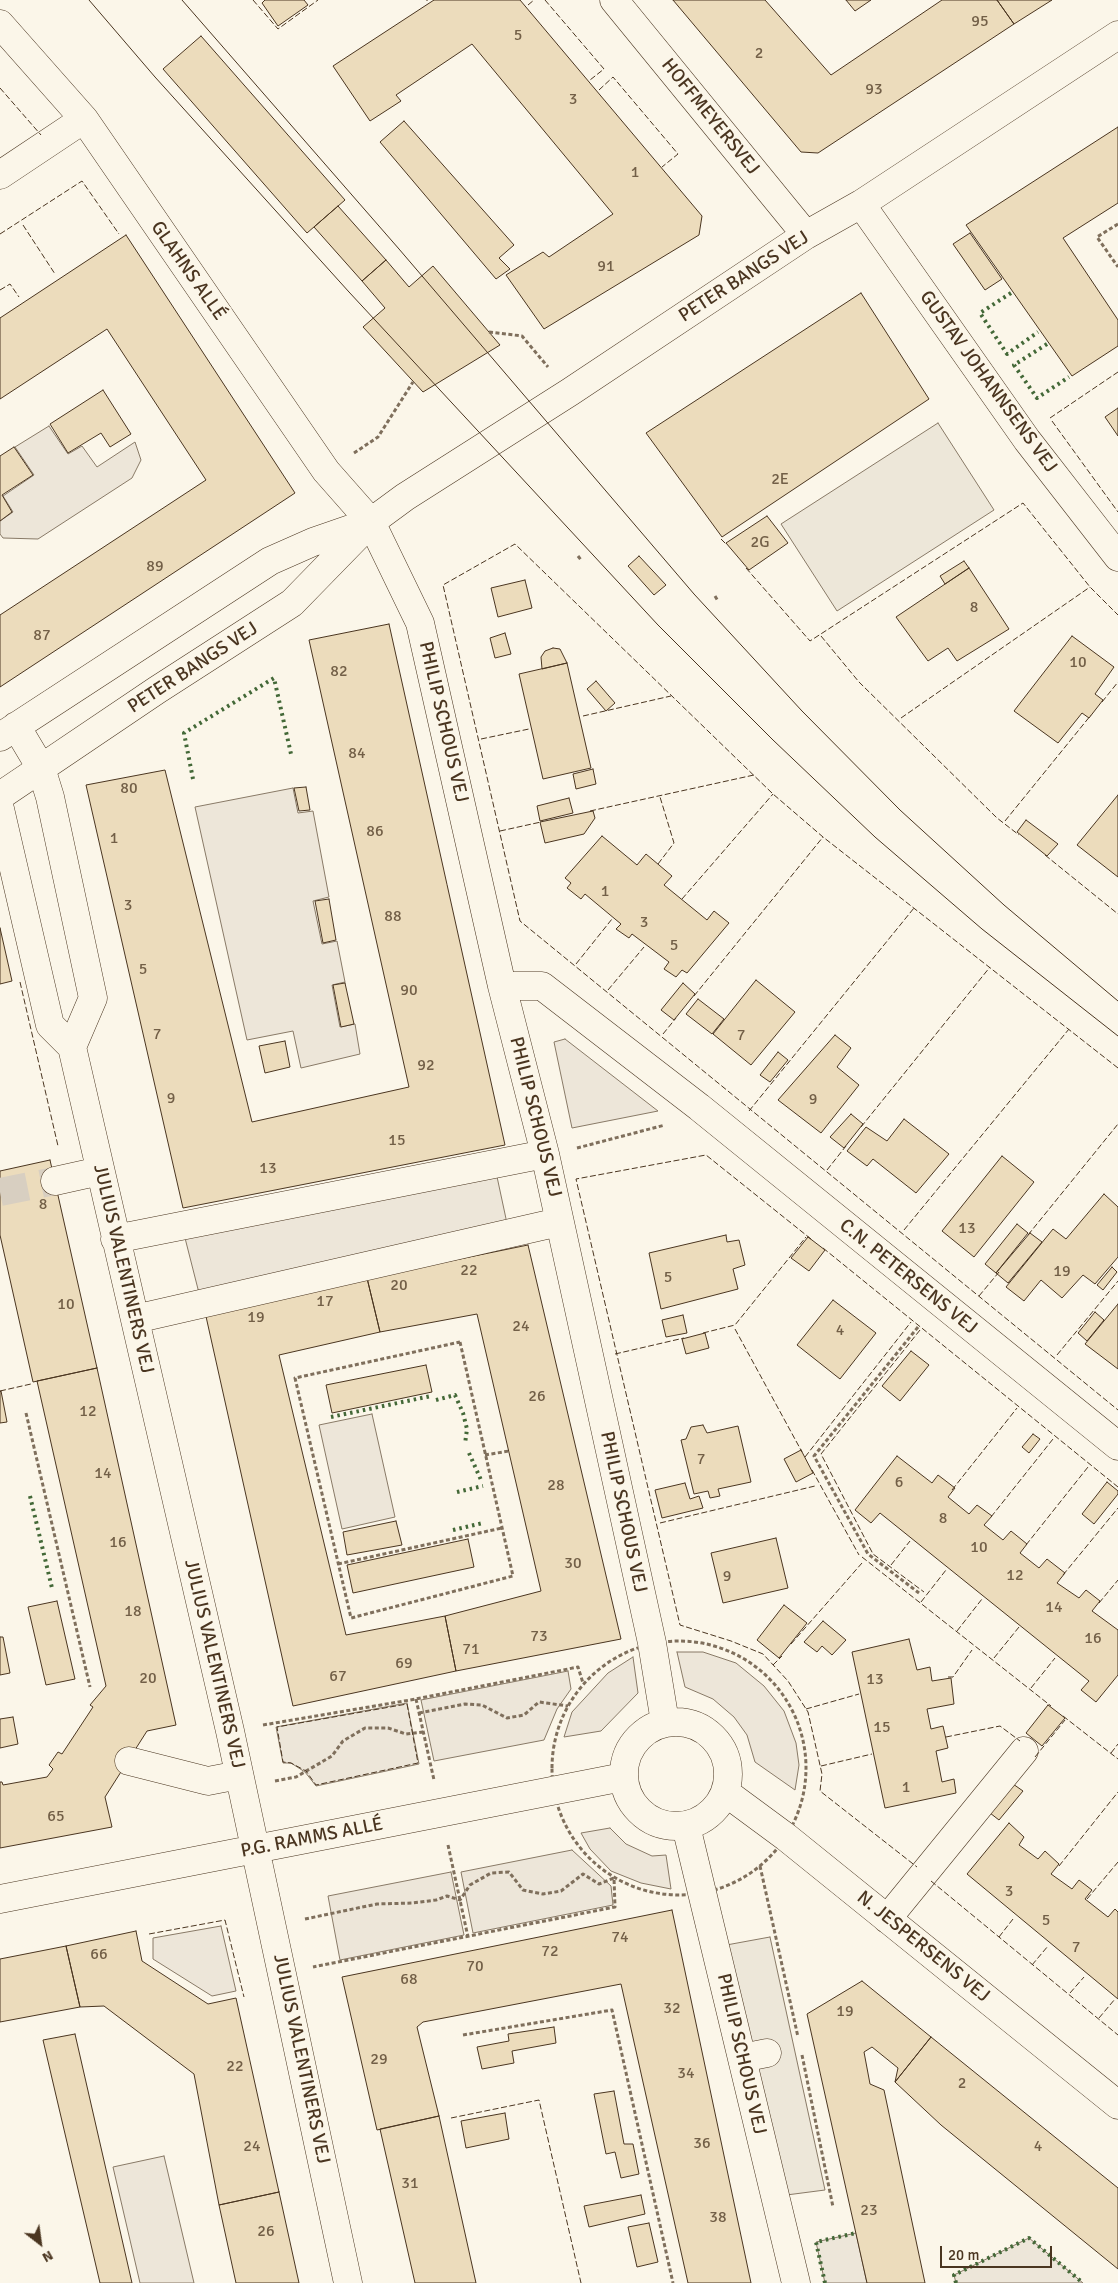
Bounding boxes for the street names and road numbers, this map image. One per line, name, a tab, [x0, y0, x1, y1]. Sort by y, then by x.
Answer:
street label: HOFFMEYERSVEJ	[656, 54, 764, 180]
street label: GLAHNS ALLÉ	[145, 217, 231, 325]
street label: PETER BANGS VEJ	[675, 226, 813, 328]
street label: GUSTAV JOHANNSENS VEJ	[914, 287, 1062, 477]
street label: PETER BANGS VEJ	[124, 617, 262, 719]
street label: PHILIP SCHOUS VEJ	[413, 639, 473, 805]
street label: PHILIP SCHOUS VEJ	[504, 1035, 566, 1199]
street label: JULIUS VALENTINERS VEJ	[88, 1162, 158, 1376]
street label: C.N. PETERSENS VEJ	[834, 1214, 982, 1340]
street label: PHILIP SCHOUS VEJ	[595, 1429, 651, 1595]
street label: JULIUS VALENTINERS VEJ	[179, 1557, 249, 1771]
street label: P.G. RAMMS ALLÉ	[239, 1813, 385, 1863]
street label: N. JESPERSENS VEJ	[852, 1887, 994, 2007]
street label: JULIUS VALENTINERS VEJ	[268, 1952, 334, 2166]
street label: PHILIP SCHOUS VEJ	[711, 1971, 771, 2137]

